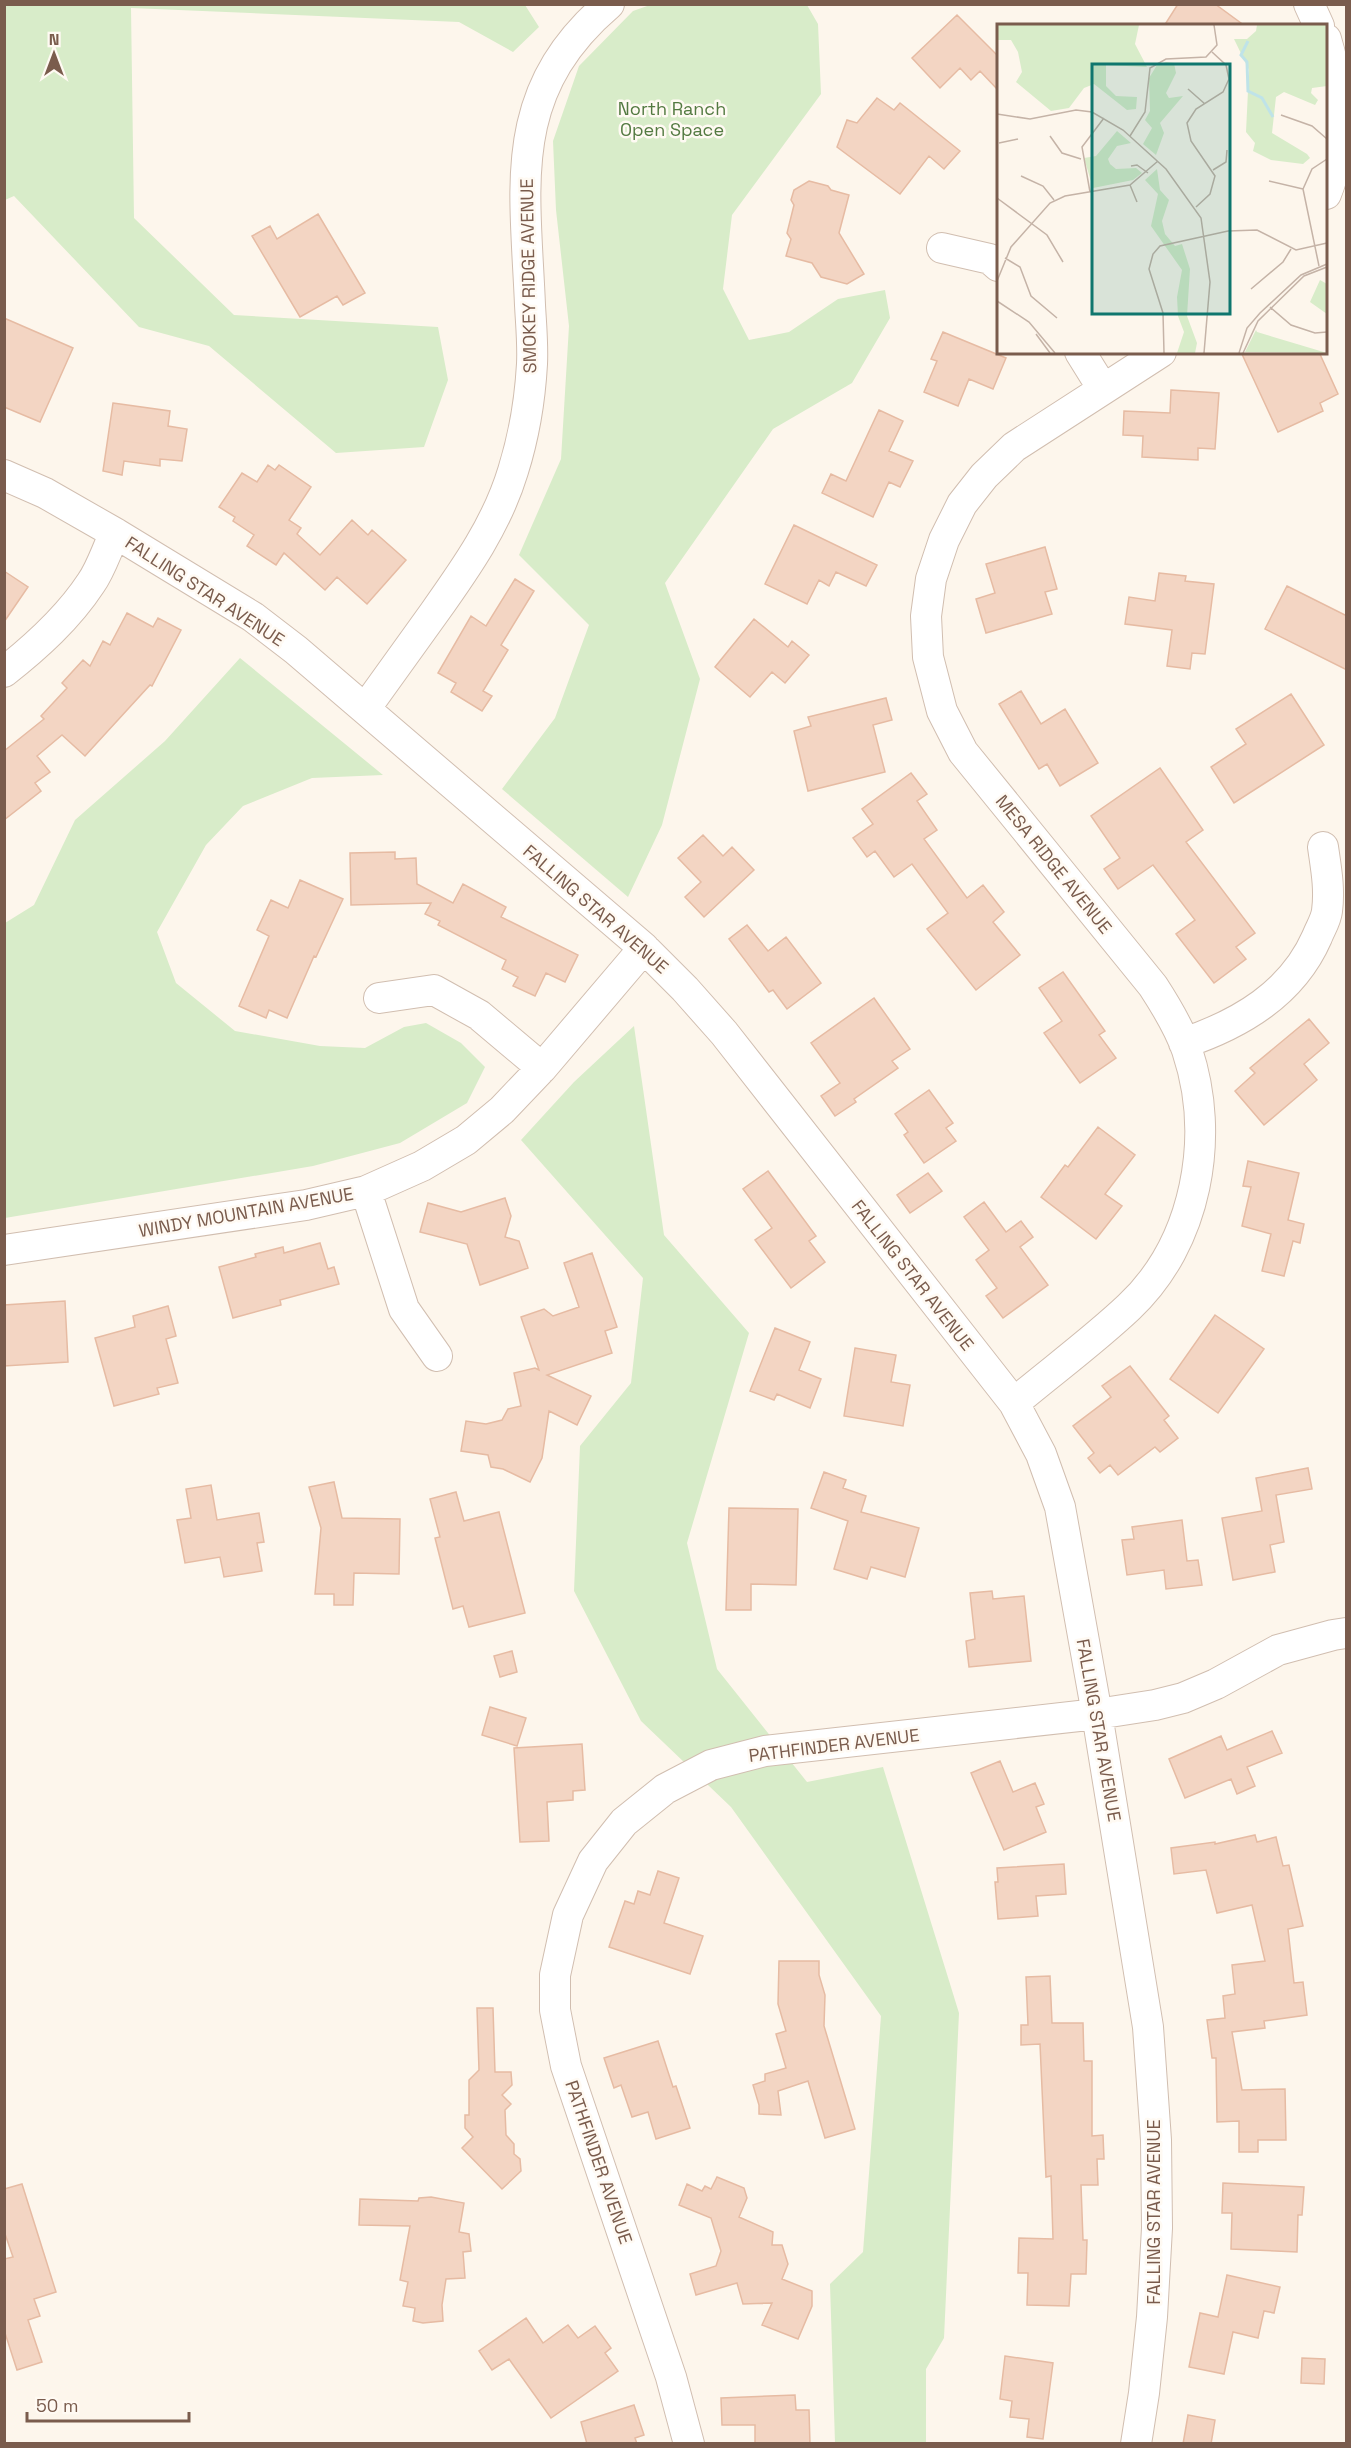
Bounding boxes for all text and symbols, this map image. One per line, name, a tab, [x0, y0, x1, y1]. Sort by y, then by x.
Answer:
north arrow	[24, 24, 84, 84]
inset map	[997, 24, 1327, 354]
text: N	[49, 29, 59, 50]
park label: North Ranch Open Space	[618, 97, 726, 141]
street label: SMOKEY RIDGE AVENUE	[515, 178, 541, 374]
street label: FALLING STAR AVENUE	[121, 531, 289, 651]
street label: MESA RIDGE AVENUE	[991, 790, 1117, 938]
street label: FALLING STAR AVENUE	[519, 840, 673, 978]
street label: WINDY MOUNTAIN AVENUE	[137, 1182, 355, 1242]
street label: FALLING STAR AVENUE	[847, 1195, 979, 1355]
street label: FALLING STAR AVENUE	[1072, 1637, 1126, 1823]
street label: PATHFINDER AVENUE	[747, 1723, 921, 1767]
street label: PATHFINDER AVENUE	[560, 2077, 638, 2247]
street label: FALLING STAR AVENUE	[1142, 2119, 1165, 2305]
scale bar	[27, 2385, 189, 2423]
text: 50 m	[36, 2394, 78, 2417]

